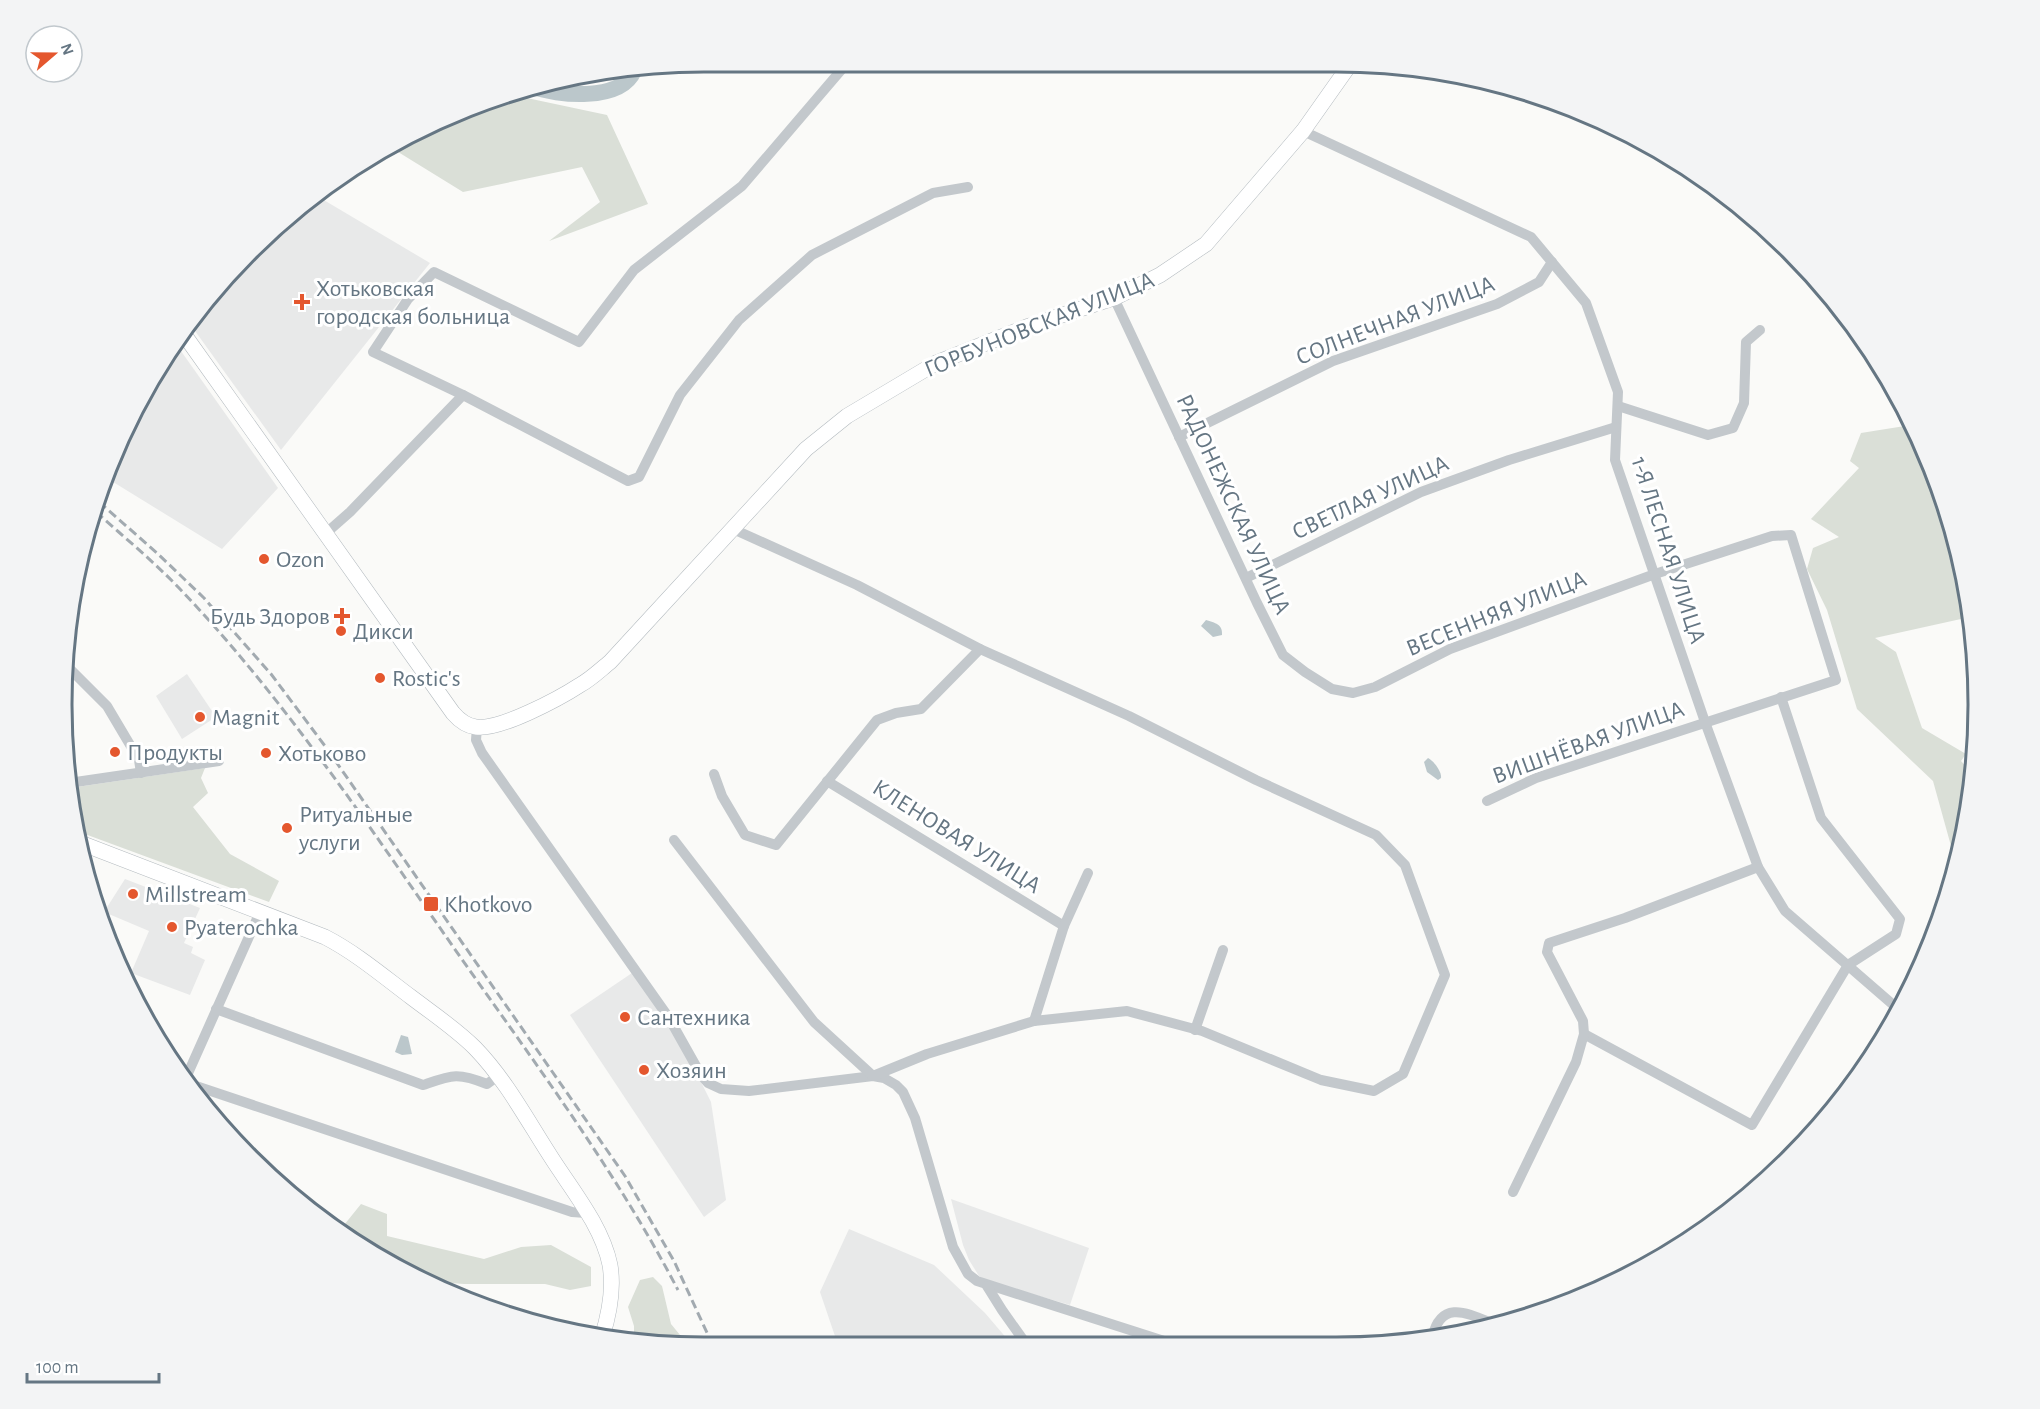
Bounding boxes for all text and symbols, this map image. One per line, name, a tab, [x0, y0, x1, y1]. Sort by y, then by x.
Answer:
north arrow	[24, 24, 84, 84]
text: N	[58, 41, 77, 57]
street label: ГОРБУНОВСКАЯ УЛИЦА	[921, 268, 1158, 382]
street label: СОЛНЕЧНАЯ УЛИЦА	[1293, 272, 1498, 370]
place label: Хотьковская городская больница	[316, 277, 510, 329]
marker: Хотьковская городская больница	[293, 293, 311, 311]
street label: РАДОНЕЖСКАЯ УЛИЦА	[1172, 391, 1295, 618]
street label: СВЕТЛАЯ УЛИЦА	[1289, 451, 1452, 545]
street label: 1-Я ЛЕСНАЯ УЛИЦА	[1626, 454, 1710, 647]
place label: Ozon	[276, 548, 325, 572]
marker: Ozon	[257, 552, 271, 566]
street label: ВЕСЕННЯЯ УЛИЦА	[1403, 567, 1590, 661]
place label: Будь Здоров	[210, 605, 330, 629]
marker: Будь Здоров	[335, 609, 349, 623]
place label: Дикси	[353, 620, 414, 644]
marker: Дикси	[334, 624, 348, 638]
place label: Rostic's	[392, 667, 461, 691]
marker: Rostic's	[373, 671, 387, 685]
street label: ВИШНЁВАЯ УЛИЦА	[1489, 696, 1688, 789]
place label: Magnit	[212, 706, 280, 730]
marker: Magnit	[193, 710, 207, 724]
place label: Продукты	[127, 741, 223, 765]
place label: Хотьково	[278, 742, 366, 766]
marker: Продукты	[108, 745, 122, 759]
marker: Хотьково	[259, 746, 273, 760]
street label: КЛЕНОВАЯ УЛИЦА	[868, 775, 1045, 898]
place label: Ритуальные услуги	[298, 803, 413, 855]
marker: Ритуальные услуги	[280, 821, 294, 835]
place label: Millstream	[145, 883, 247, 907]
marker: Millstream	[126, 887, 140, 901]
place label: Khotkovo	[444, 893, 533, 917]
marker: Khotkovo	[422, 895, 440, 913]
place label: Pyaterochka	[184, 916, 299, 940]
marker: Pyaterochka	[165, 920, 179, 934]
place label: Сантехника	[637, 1006, 750, 1030]
marker: Сантехника	[618, 1010, 632, 1024]
place label: Хозяин	[656, 1059, 727, 1083]
marker: Хозяин	[637, 1063, 651, 1077]
scale bar	[27, 1346, 159, 1384]
text: 100 m	[36, 1359, 79, 1377]

